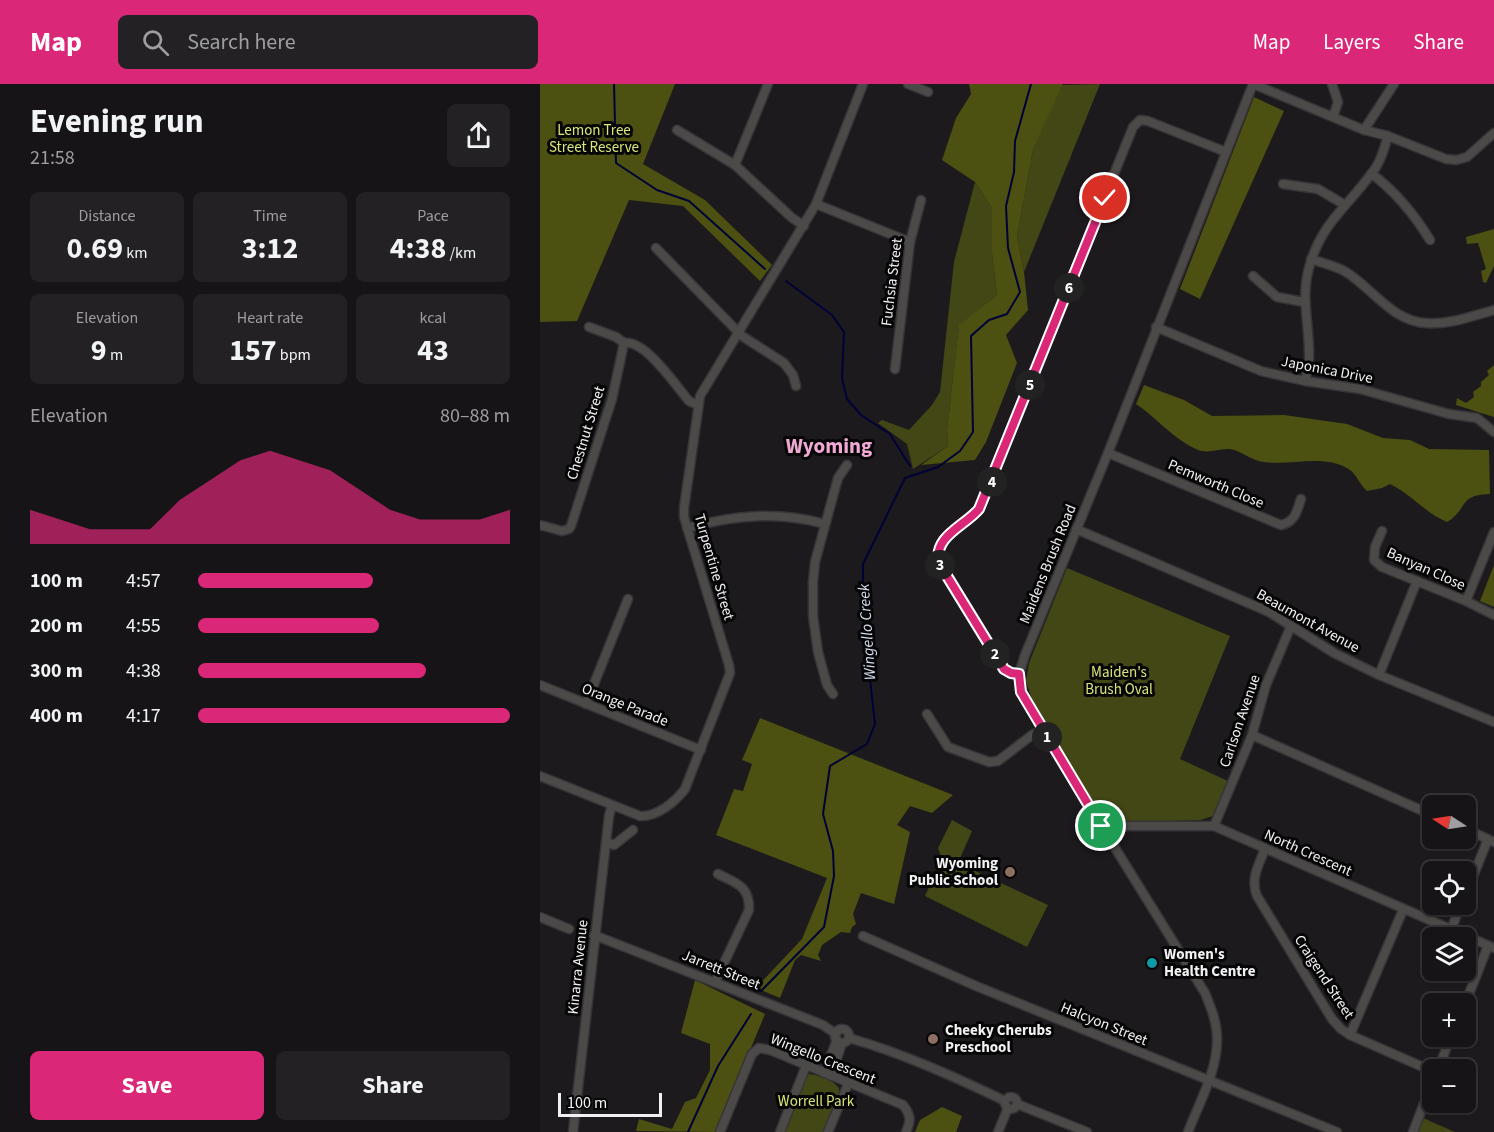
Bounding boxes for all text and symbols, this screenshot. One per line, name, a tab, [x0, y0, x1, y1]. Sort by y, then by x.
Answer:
search box	[118, 15, 538, 69]
text: Map	[30, 22, 82, 62]
icon: search	[139, 26, 172, 59]
text: Search here	[187, 26, 296, 58]
text: Map	[1253, 27, 1290, 57]
text: Layers	[1323, 27, 1380, 57]
text: Share	[1413, 27, 1464, 57]
text: Evening run	[30, 98, 204, 145]
button: share	[447, 104, 510, 167]
park label: Lemon Tree Street Reserve	[549, 120, 639, 158]
text: 21:58	[30, 144, 75, 172]
pin	[1079, 172, 1130, 223]
icon: check	[1088, 181, 1121, 214]
text: Distance	[79, 205, 135, 227]
text: Time	[253, 205, 287, 227]
text: Pace	[417, 205, 449, 227]
text: 0.69	[67, 227, 123, 270]
text: 3:12	[242, 227, 298, 270]
text: 4:38	[390, 227, 446, 270]
street label: Fuchsia Street	[876, 237, 908, 327]
text: km	[123, 242, 147, 264]
text: /km	[446, 242, 476, 264]
pin: 6	[1054, 273, 1084, 303]
text: 6	[1065, 277, 1073, 299]
text: Elevation	[76, 307, 138, 329]
text: Heart rate	[237, 307, 303, 329]
text: kcal	[420, 307, 446, 329]
text: 9	[91, 329, 107, 372]
text: 157	[229, 329, 277, 372]
text: 43	[417, 329, 449, 372]
text: m	[107, 344, 123, 366]
text: bpm	[277, 344, 311, 366]
street label: Japonica Drive	[1279, 351, 1375, 389]
pin: 5	[1015, 370, 1045, 400]
text: 5	[1026, 374, 1034, 396]
street label: Chestnut Street	[562, 383, 610, 483]
text: Elevation	[30, 402, 108, 430]
text: 80–88 m	[440, 402, 510, 430]
district label: Wyoming	[786, 431, 872, 461]
street label: Pemworth Close	[1165, 454, 1267, 514]
pin: 4	[977, 467, 1007, 497]
text: 4	[988, 471, 996, 493]
street label: Maidens Brush Road	[1014, 501, 1082, 627]
street label: Turpentine Street	[689, 511, 739, 623]
street label: Banyan Close	[1383, 542, 1469, 596]
pin: 3	[925, 550, 955, 580]
text: 3	[936, 554, 944, 576]
text: 100 m	[30, 567, 83, 595]
text: 4:57	[126, 567, 161, 595]
water label: Wingello Creek	[853, 583, 881, 681]
street label: Beaumont Avenue	[1253, 584, 1363, 658]
text: 200 m	[30, 612, 83, 640]
text: 4:55	[126, 612, 161, 640]
pin: 2	[980, 639, 1010, 669]
text: 2	[991, 643, 999, 665]
text: 300 m	[30, 657, 83, 685]
text: 4:38	[126, 657, 161, 685]
park label: Maiden's Brush Oval	[1085, 662, 1153, 700]
street label: Carlson Avenue	[1214, 672, 1266, 770]
street label: Orange Parade	[578, 678, 672, 732]
text: 400 m	[30, 702, 83, 730]
text: 4:17	[126, 702, 161, 730]
pin: 1	[1032, 722, 1062, 752]
text: 1	[1043, 726, 1051, 748]
north arrow	[1422, 795, 1476, 849]
map controls	[1422, 795, 1476, 1113]
pin	[1075, 800, 1126, 851]
icon: arrive	[1084, 809, 1117, 842]
street label: North Crescent	[1261, 824, 1355, 882]
place label: Wyoming Public School	[909, 853, 999, 891]
button: locate	[1422, 861, 1476, 915]
marker: Wyoming Public School	[1003, 865, 1017, 879]
street label: Kinarra Avenue	[563, 919, 593, 1015]
button: layers	[1422, 927, 1476, 981]
street label: Craigend Street	[1289, 931, 1359, 1023]
place label: Women's Health Centre	[1164, 944, 1256, 982]
street label: Jarrett Street	[679, 945, 763, 995]
marker: Women's Health Centre	[1145, 956, 1159, 970]
button: +	[1422, 993, 1476, 1047]
street label: Halcyon Street	[1057, 997, 1151, 1051]
place label: Cheeky Cherubs Preschool	[945, 1020, 1052, 1058]
street label: Wingello Crescent	[767, 1028, 879, 1090]
marker: Cheeky Cherubs Preschool	[926, 1032, 940, 1046]
button: Save	[30, 1051, 264, 1120]
button: Share	[276, 1051, 510, 1120]
button: −	[1422, 1059, 1476, 1113]
scale bar	[558, 1090, 662, 1118]
park label: Worrell Park	[778, 1091, 855, 1112]
text: 100 m	[567, 1092, 607, 1114]

